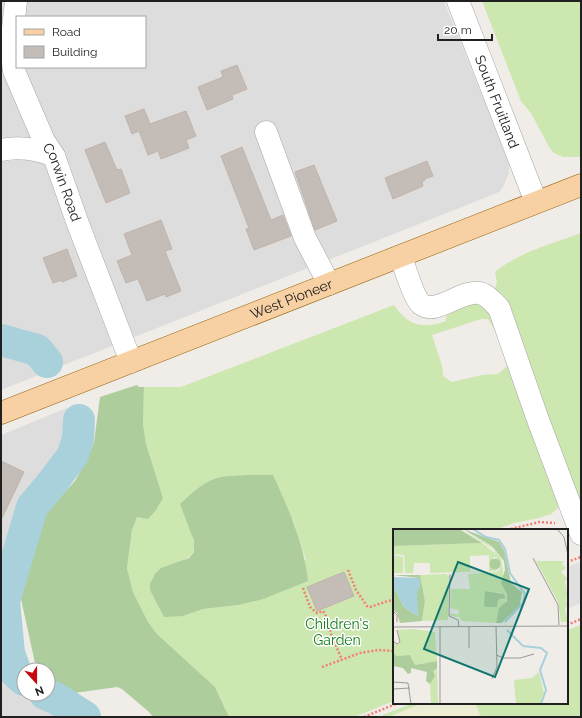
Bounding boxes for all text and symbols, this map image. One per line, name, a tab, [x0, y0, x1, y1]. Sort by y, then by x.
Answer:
legend	[16, 16, 146, 68]
scale bar	[438, 16, 492, 42]
text: 20 m	[444, 23, 472, 37]
text: Road	[52, 25, 81, 39]
text: Building	[52, 45, 98, 59]
street label: South Fruitland	[472, 53, 522, 151]
street label: Corwin Road	[40, 140, 84, 223]
street label: West Pioneer	[248, 276, 335, 322]
inset map	[393, 529, 568, 704]
park label: Children's Garden	[305, 616, 369, 648]
north arrow	[16, 662, 56, 702]
text: N	[33, 683, 46, 698]

